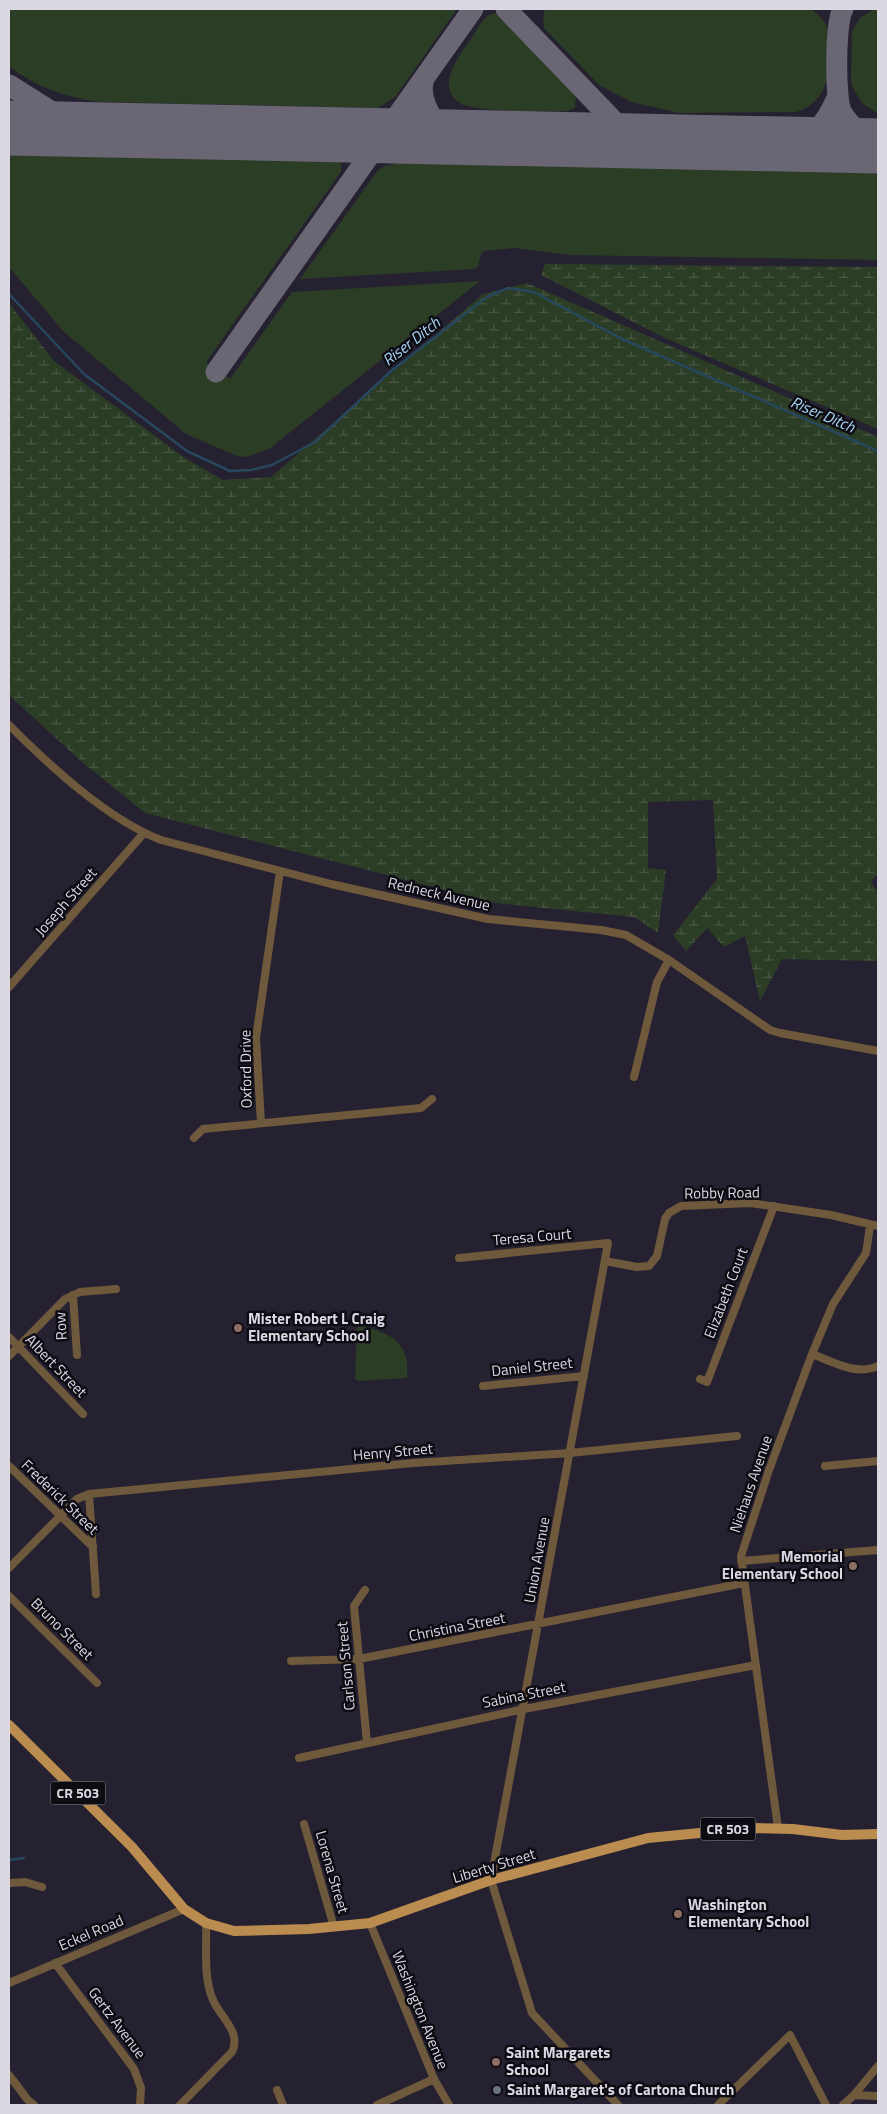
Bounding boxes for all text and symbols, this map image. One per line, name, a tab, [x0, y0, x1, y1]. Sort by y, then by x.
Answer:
water label: Riser Ditch	[377, 310, 446, 371]
water label: Riser Ditch	[787, 390, 860, 439]
street label: Joseph Street	[29, 862, 103, 941]
street label: Redneck Avenue	[386, 871, 492, 916]
street label: Oxford Drive	[233, 1030, 258, 1108]
street label: Robby Road	[684, 1180, 760, 1205]
street label: Teresa Court	[492, 1222, 573, 1251]
street label: Elizabeth Court	[698, 1243, 754, 1342]
place label: Mister Robert L Craig Elementary School	[248, 1307, 385, 1347]
street label: Row	[48, 1311, 73, 1341]
marker: Mister Robert L Craig Elementary School	[232, 1322, 244, 1334]
street label: Albert Street	[20, 1329, 93, 1403]
street label: Daniel Street	[490, 1351, 574, 1382]
street label: Niehaus Avenue	[723, 1432, 778, 1536]
street label: Henry Street	[352, 1436, 435, 1466]
street label: Frederick Street	[16, 1454, 105, 1540]
street label: Union Avenue	[518, 1515, 555, 1605]
place label: Memorial Elementary School	[722, 1545, 843, 1585]
marker: Memorial Elementary School	[847, 1560, 859, 1572]
street label: Bruno Street	[26, 1592, 99, 1666]
street label: Christina Street	[407, 1606, 508, 1647]
street label: Carlson Street	[330, 1620, 361, 1712]
street label: Sabina Street	[480, 1675, 568, 1714]
road number: CR 503	[50, 1782, 106, 1805]
road number: CR 503	[700, 1818, 756, 1840]
street label: Lorena Street	[310, 1828, 355, 1917]
street label: Liberty Street	[450, 1842, 539, 1889]
place label: Washington Elementary School	[688, 1893, 809, 1933]
marker: Washington Elementary School	[672, 1908, 684, 1920]
street label: Eckel Road	[55, 1909, 127, 1957]
street label: Washington Avenue	[386, 1947, 455, 2073]
street label: Gertz Avenue	[83, 1982, 152, 2063]
place label: Saint Margarets School	[506, 2041, 610, 2081]
marker: Saint Margarets School	[490, 2056, 502, 2068]
place label: Saint Margaret's of Cartona Church	[507, 2078, 734, 2101]
marker: Saint Margaret's of Cartona Church	[491, 2084, 503, 2096]

